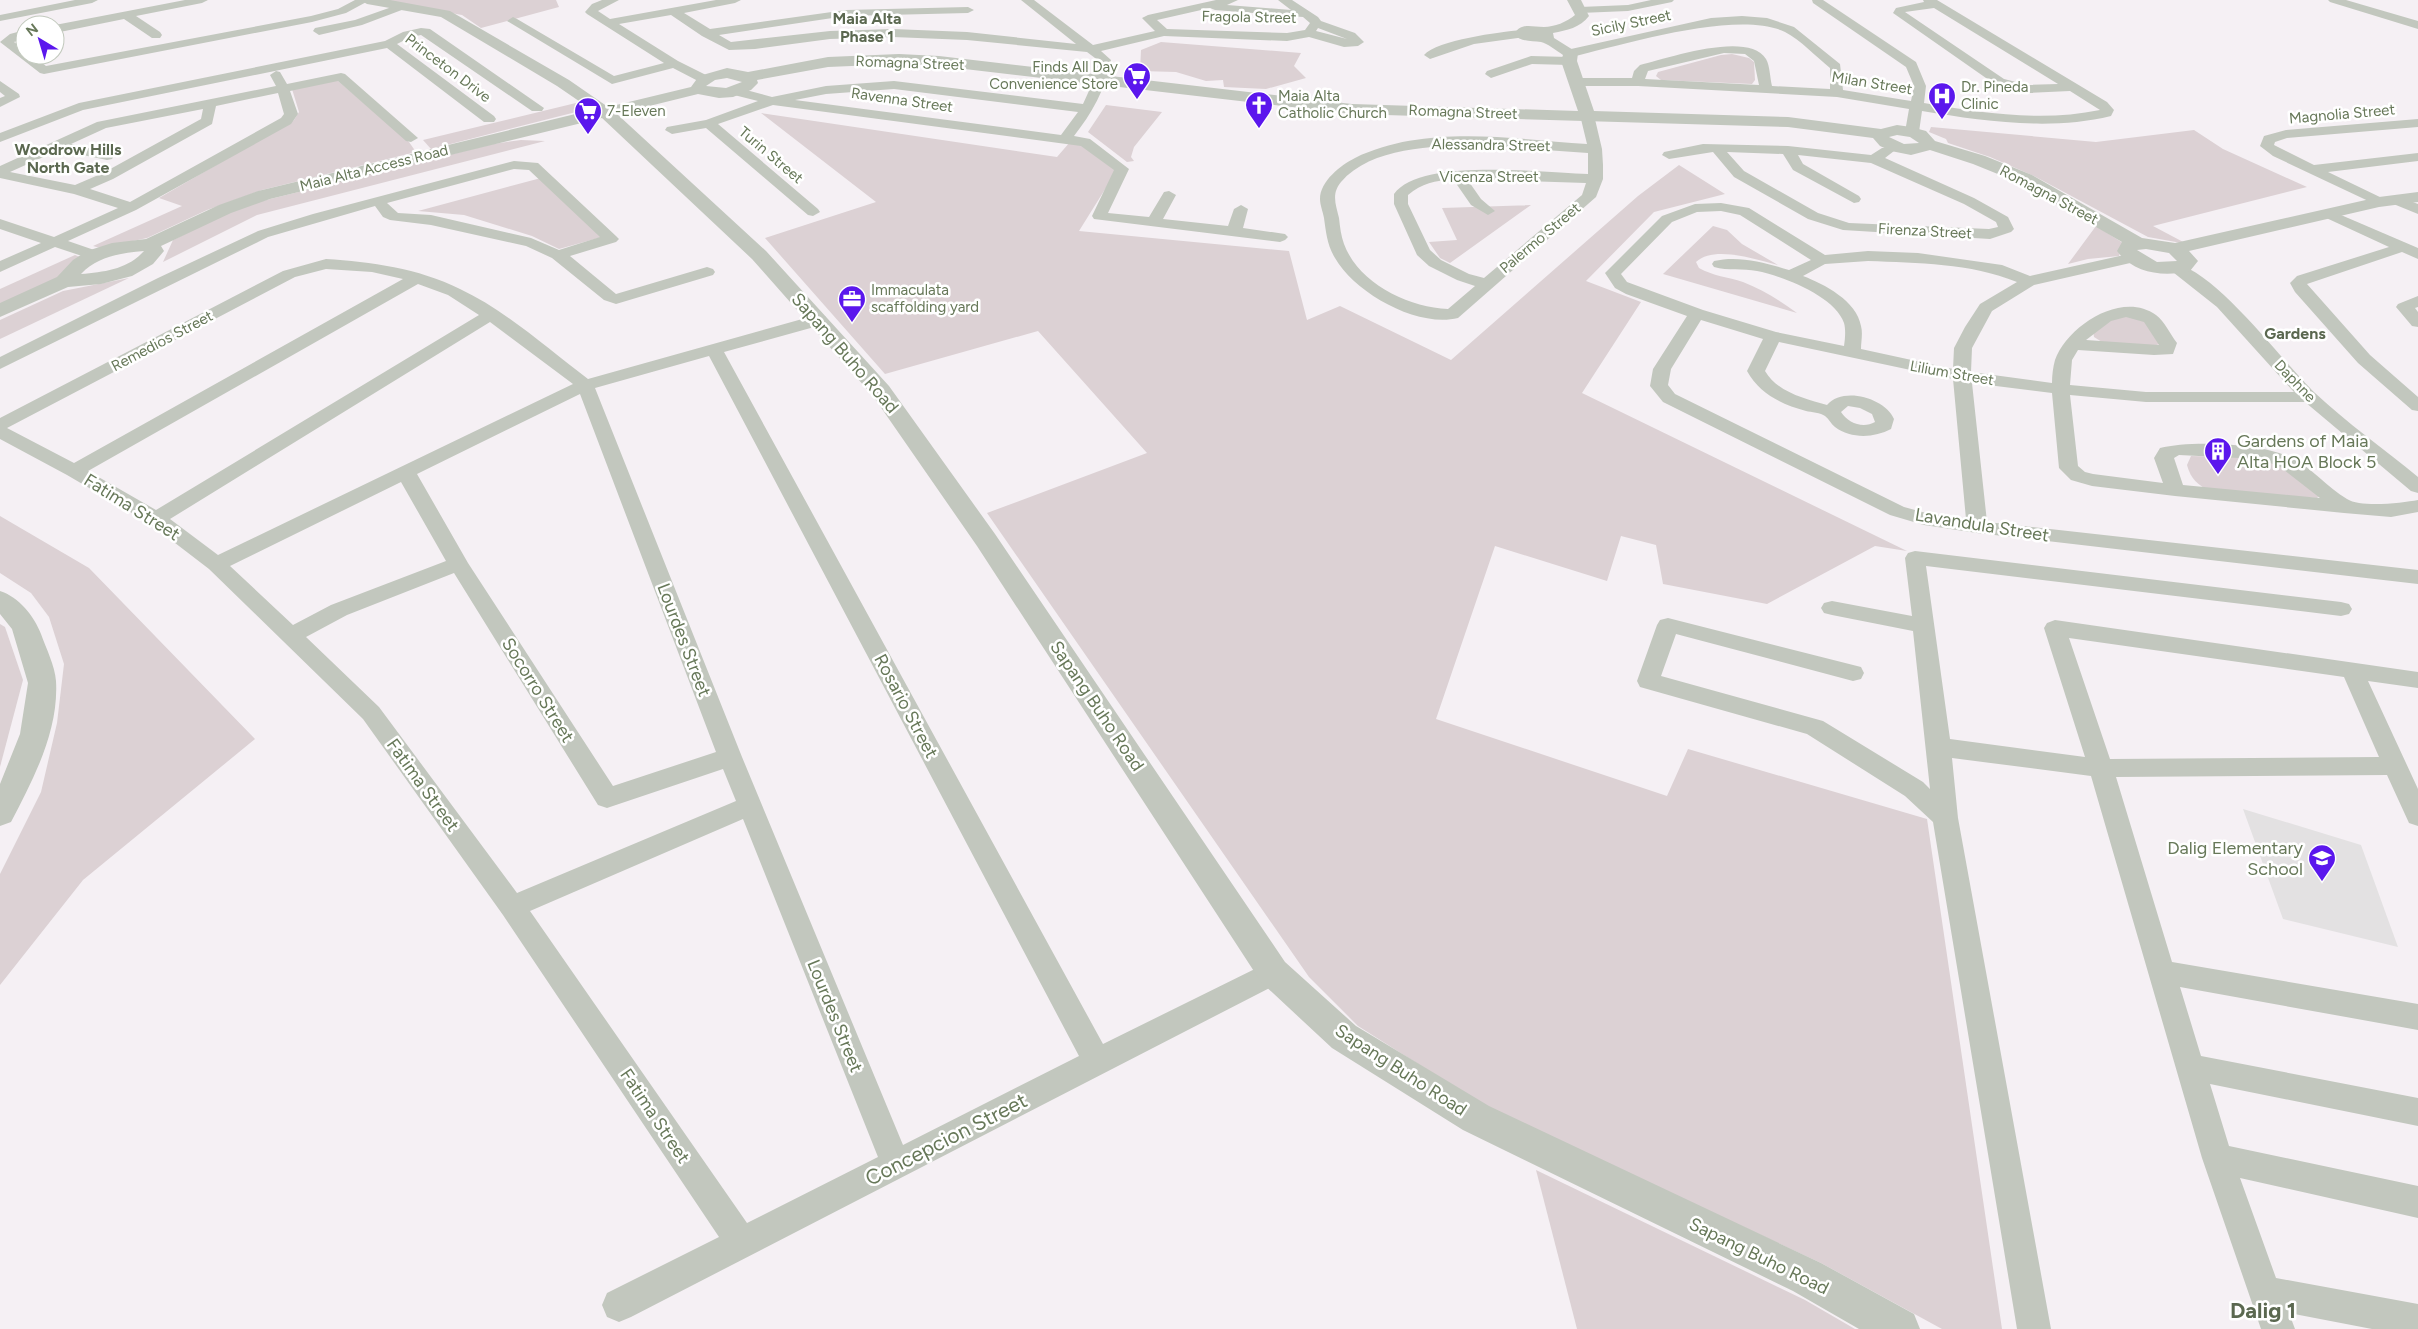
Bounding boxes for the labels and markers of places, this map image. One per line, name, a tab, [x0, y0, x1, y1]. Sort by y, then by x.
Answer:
place label: Finds All Day Convenience Store	[989, 58, 1118, 93]
supermarket icon: Finds All Day Convenience Store	[1122, 61, 1152, 100]
place label: Dr. Pineda Clinic	[1961, 78, 2028, 113]
hospital icon: Dr. Pineda Clinic	[1927, 81, 1957, 120]
place label: Maia Alta Catholic Church	[1278, 87, 1387, 122]
church icon: Maia Alta Catholic Church	[1244, 90, 1274, 129]
supermarket icon: 7-Eleven	[573, 96, 603, 135]
place label: 7-Eleven	[607, 102, 666, 120]
place label: Immaculata scaffolding yard	[871, 281, 979, 316]
office icon: Immaculata scaffolding yard	[837, 284, 867, 323]
place label: Gardens of Maia Alta HOA Block 5	[2237, 430, 2376, 473]
building icon: Gardens of Maia Alta HOA Block 5	[2203, 436, 2233, 475]
place label: Dalig Elementary School	[2167, 837, 2304, 880]
school or university icon: Dalig Elementary School	[2307, 843, 2337, 882]

